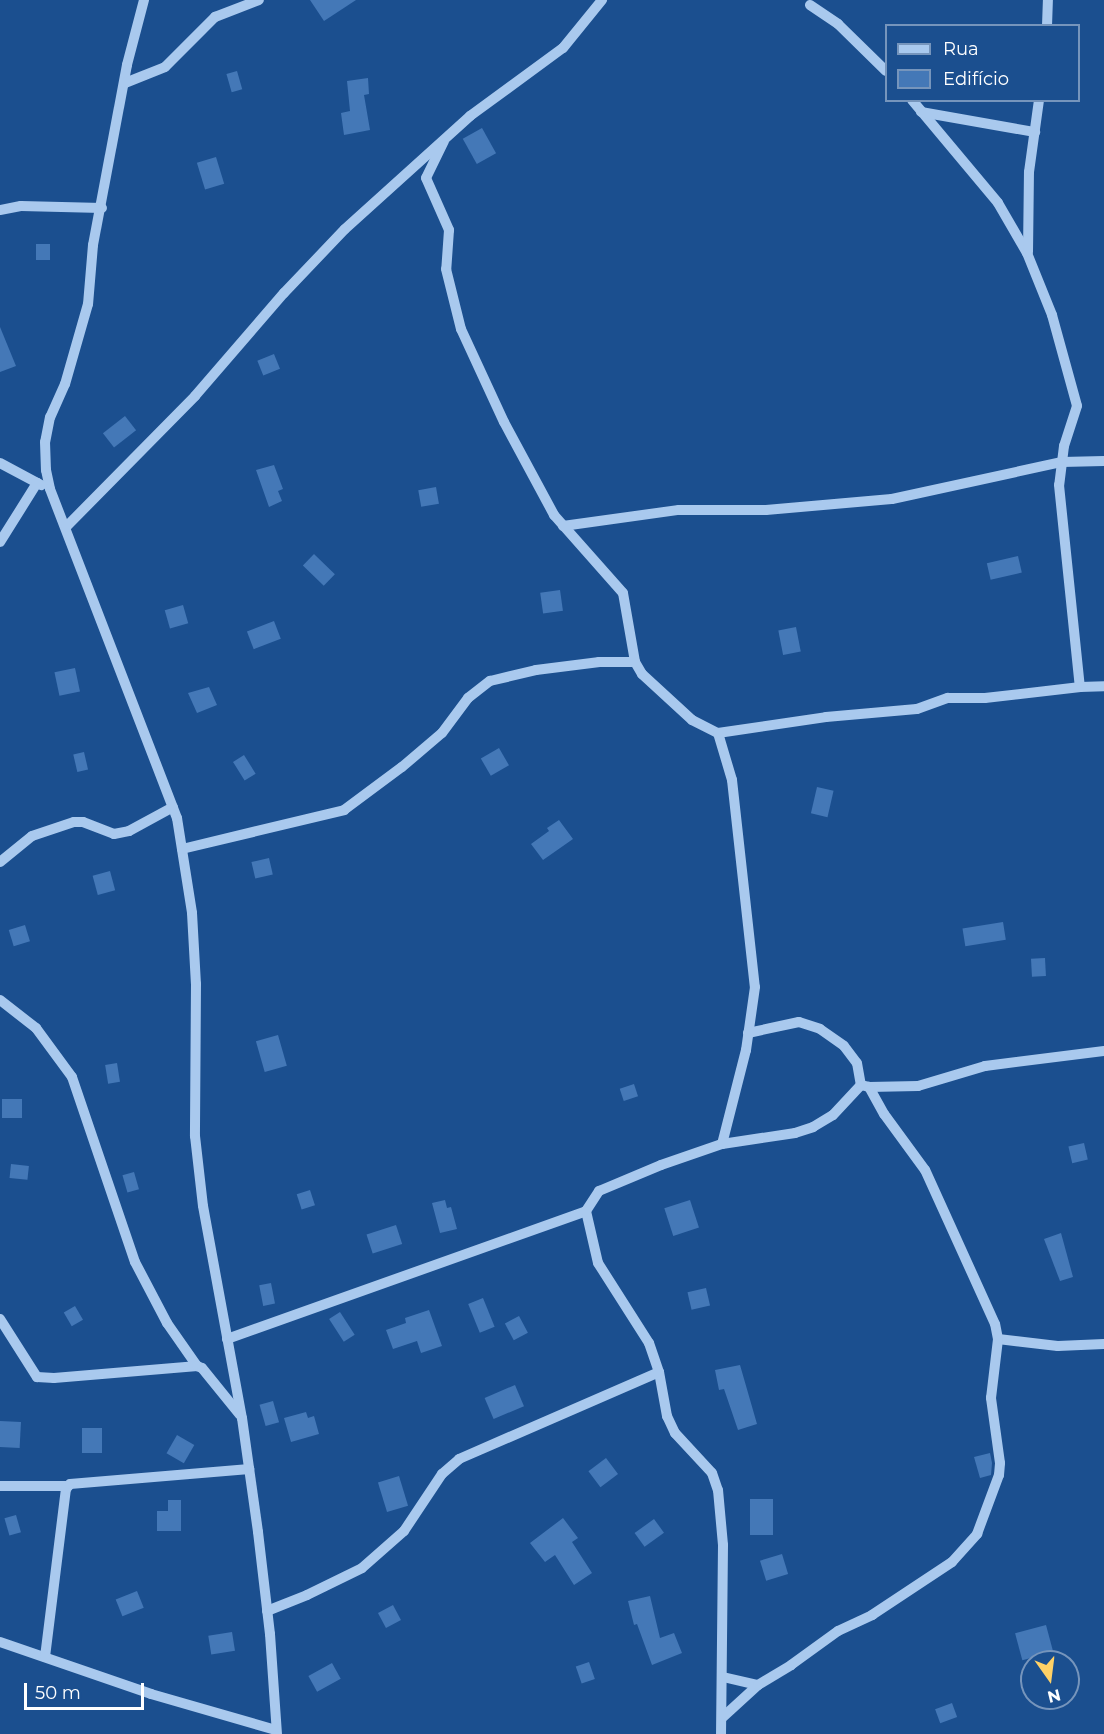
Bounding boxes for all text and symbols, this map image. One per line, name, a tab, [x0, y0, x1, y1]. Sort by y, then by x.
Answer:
legend	[885, 24, 1080, 102]
text: Rua	[943, 38, 979, 60]
text: Edifício	[943, 68, 1009, 90]
north arrow	[1020, 1650, 1080, 1710]
scale bar	[27, 1671, 147, 1709]
text: 50 m	[35, 1682, 81, 1704]
text: N	[1045, 1685, 1063, 1707]

